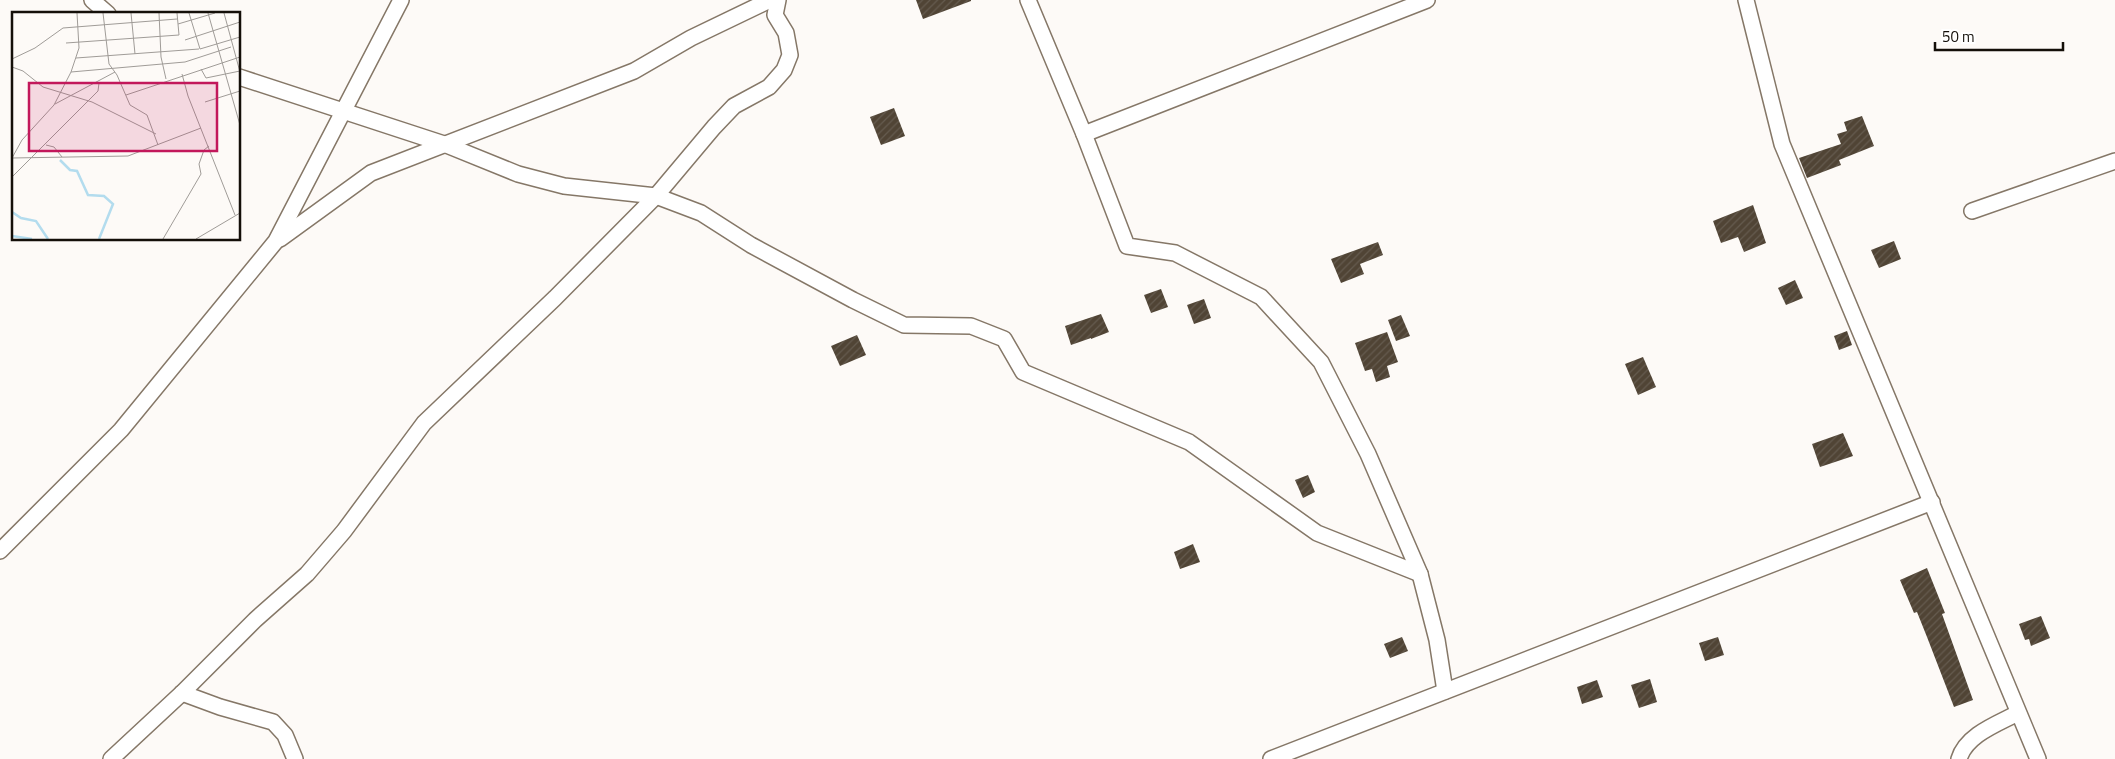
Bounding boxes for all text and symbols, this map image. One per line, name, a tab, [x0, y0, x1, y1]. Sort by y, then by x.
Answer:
inset map	[12, 12, 240, 240]
scale bar	[1935, 20, 2062, 52]
text: 50 m	[1942, 25, 1975, 48]

